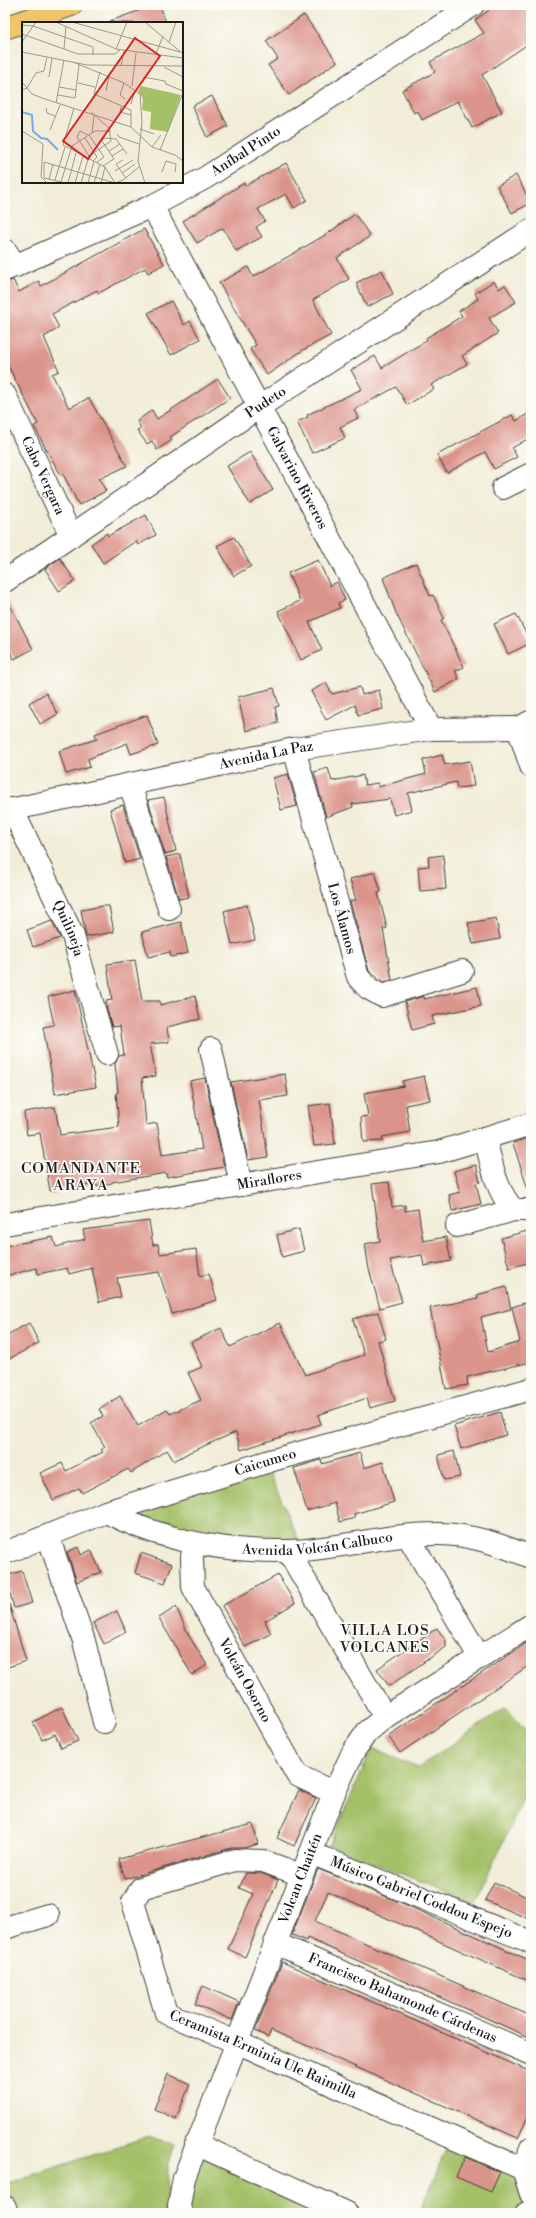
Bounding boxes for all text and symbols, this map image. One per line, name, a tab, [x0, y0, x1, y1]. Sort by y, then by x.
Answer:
inset map	[22, 22, 183, 183]
street label: Aníbal Pinto	[207, 122, 285, 181]
street label: Pudeto	[242, 383, 290, 423]
street label: Galvarino Riveros	[262, 423, 332, 532]
street label: Cabo Vergara	[17, 433, 69, 519]
street label: Avenida La Paz	[216, 737, 315, 774]
street label: Los Álamos	[323, 881, 360, 956]
street label: Quilineja	[48, 897, 88, 959]
district label: COMANDANTE ARAYA	[21, 1159, 141, 1195]
street label: Miraflores	[236, 1166, 303, 1194]
street label: Caicumeo	[232, 1445, 299, 1480]
street label: Avenida Volcán Calbuco	[241, 1528, 394, 1560]
district label: VILLA LOS VOLCANES	[339, 1621, 430, 1657]
street label: Volcán Osorno	[214, 1634, 275, 1726]
street label: Volcan Chaitén	[274, 1830, 327, 1928]
street label: Músico Gabriel Coddou Espejo	[327, 1853, 515, 1943]
street label: Francisco Bahamonde Cárdenas	[305, 1949, 500, 2047]
street label: Ceramista Erminia Ule Raimilla	[166, 2006, 360, 2104]

